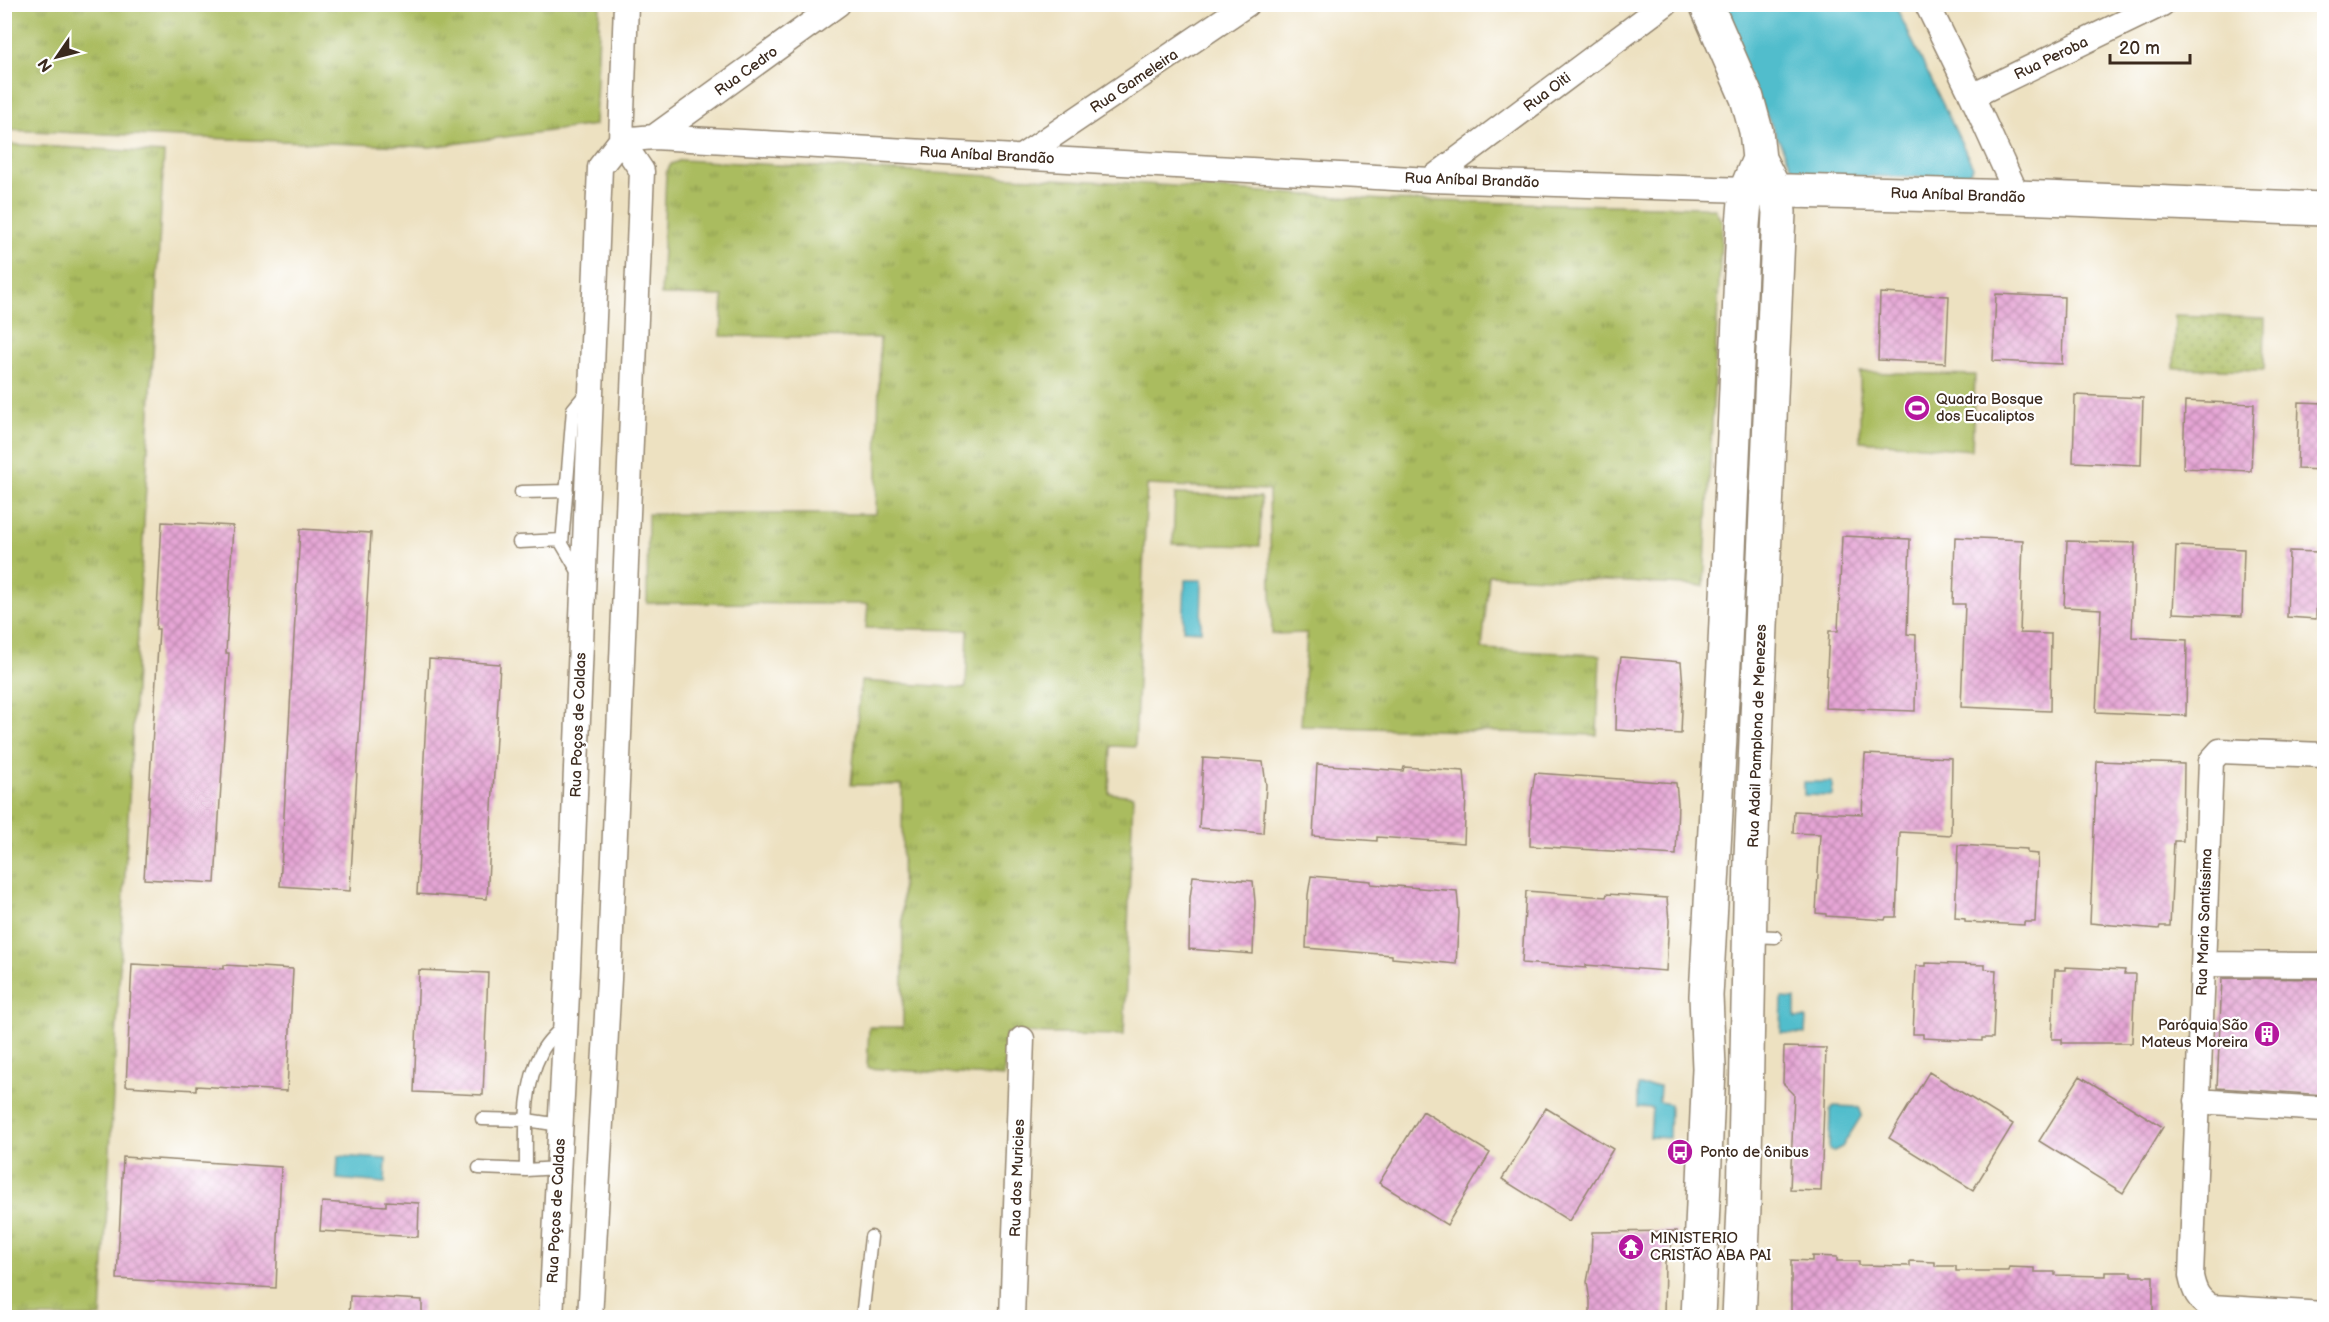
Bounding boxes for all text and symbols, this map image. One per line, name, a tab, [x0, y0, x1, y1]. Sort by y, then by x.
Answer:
north arrow	[27, 27, 87, 87]
scale bar	[2110, 27, 2190, 65]
street label: Rua Peroba	[2011, 32, 2091, 84]
text: 20 m	[2119, 38, 2160, 59]
street label: Rua Cedro	[711, 42, 782, 101]
street label: Rua Gameleira	[1087, 45, 1182, 118]
text: N	[35, 54, 57, 75]
street label: Rua Oiti	[1520, 68, 1575, 116]
street label: Rua Aníbal Brandão	[919, 142, 1055, 169]
street label: Rua Aníbal Brandão	[1404, 169, 1540, 192]
street label: Rua Aníbal Brandão	[1890, 184, 2026, 207]
place label: Quadra Bosque dos Eucaliptos	[1936, 390, 2043, 426]
sports icon: Quadra Bosque dos Eucaliptos	[1902, 393, 1932, 423]
street label: Rua Adail Pamplona de Menezes	[1744, 623, 1771, 848]
street label: Rua Poços de Caldas	[566, 651, 591, 798]
street label: Rua Maria Santíssima	[2192, 848, 2217, 996]
place label: Paróquia São Mateus Moreira	[2141, 1016, 2248, 1052]
building icon: Paróquia São Mateus Moreira	[2252, 1019, 2282, 1049]
street label: Rua dos Muricies	[1006, 1118, 1029, 1237]
street label: Rua Poços de Caldas	[543, 1137, 570, 1284]
bus stop icon: Ponto de ônibus	[1665, 1137, 1695, 1167]
place label: Ponto de ônibus	[1700, 1143, 1809, 1162]
place label: MINISTERIO CRISTÃO ABA PAI	[1650, 1229, 1772, 1265]
temple icon: MINISTERIO CRISTÃO ABA PAI	[1616, 1232, 1646, 1262]

